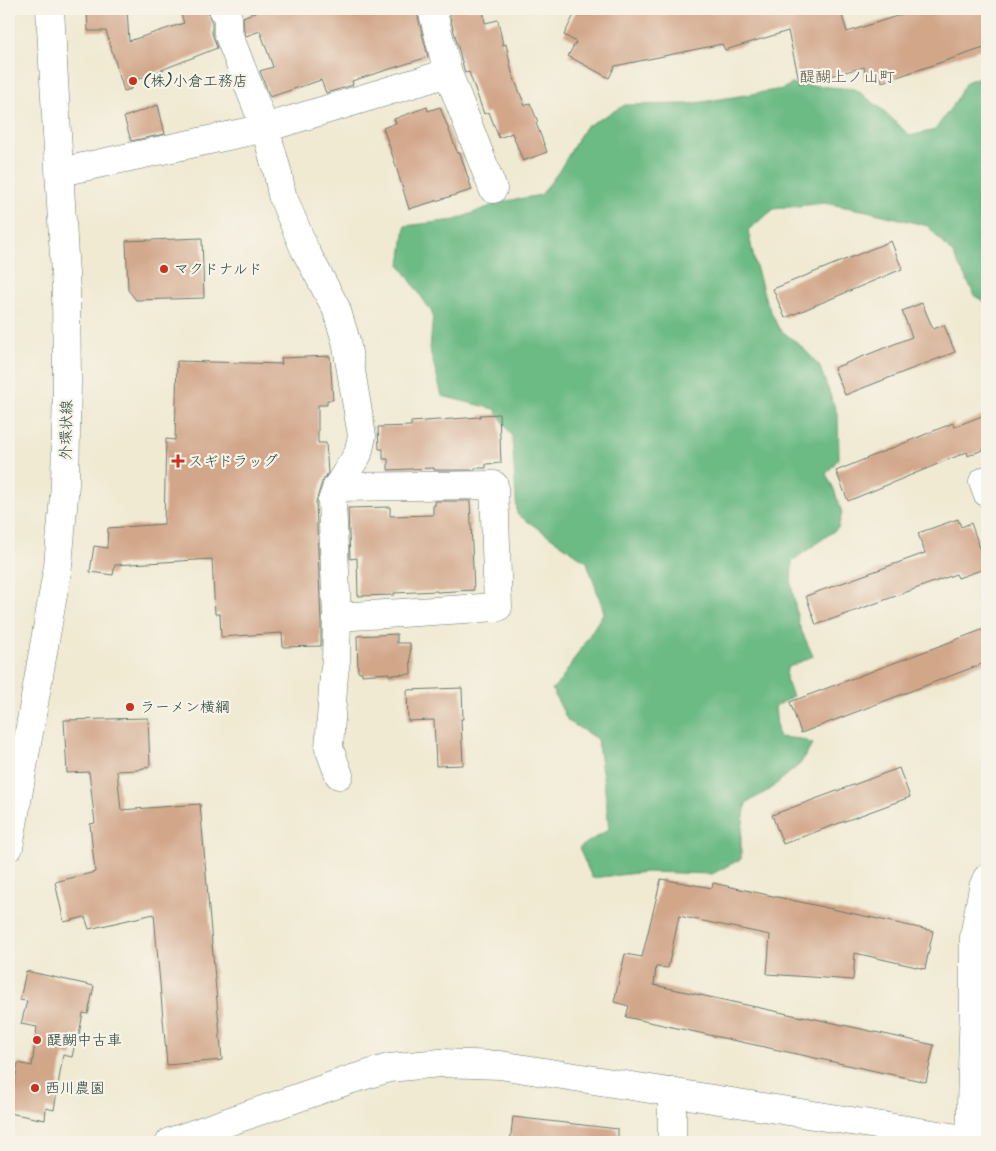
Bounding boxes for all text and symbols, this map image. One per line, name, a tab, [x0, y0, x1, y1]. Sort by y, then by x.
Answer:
district label: 醍醐上ノ山町	[799, 65, 895, 90]
place label: (株)小倉工務店	[143, 70, 248, 94]
marker: (株)小倉工務店	[127, 75, 139, 87]
place label: マクドナルド	[174, 258, 263, 282]
marker: マクドナルド	[158, 263, 170, 275]
street label: 外環状線	[54, 400, 80, 460]
place label: スギドラッグ	[188, 450, 278, 474]
marker: スギドラッグ	[172, 455, 184, 467]
place label: ラーメン横綱	[140, 696, 230, 720]
marker: ラーメン横綱	[124, 701, 136, 713]
place label: 醍醐中古車	[47, 1029, 122, 1053]
marker: 醍醐中古車	[31, 1034, 43, 1046]
place label: 西川農園	[45, 1077, 105, 1101]
marker: 西川農園	[29, 1082, 41, 1094]

